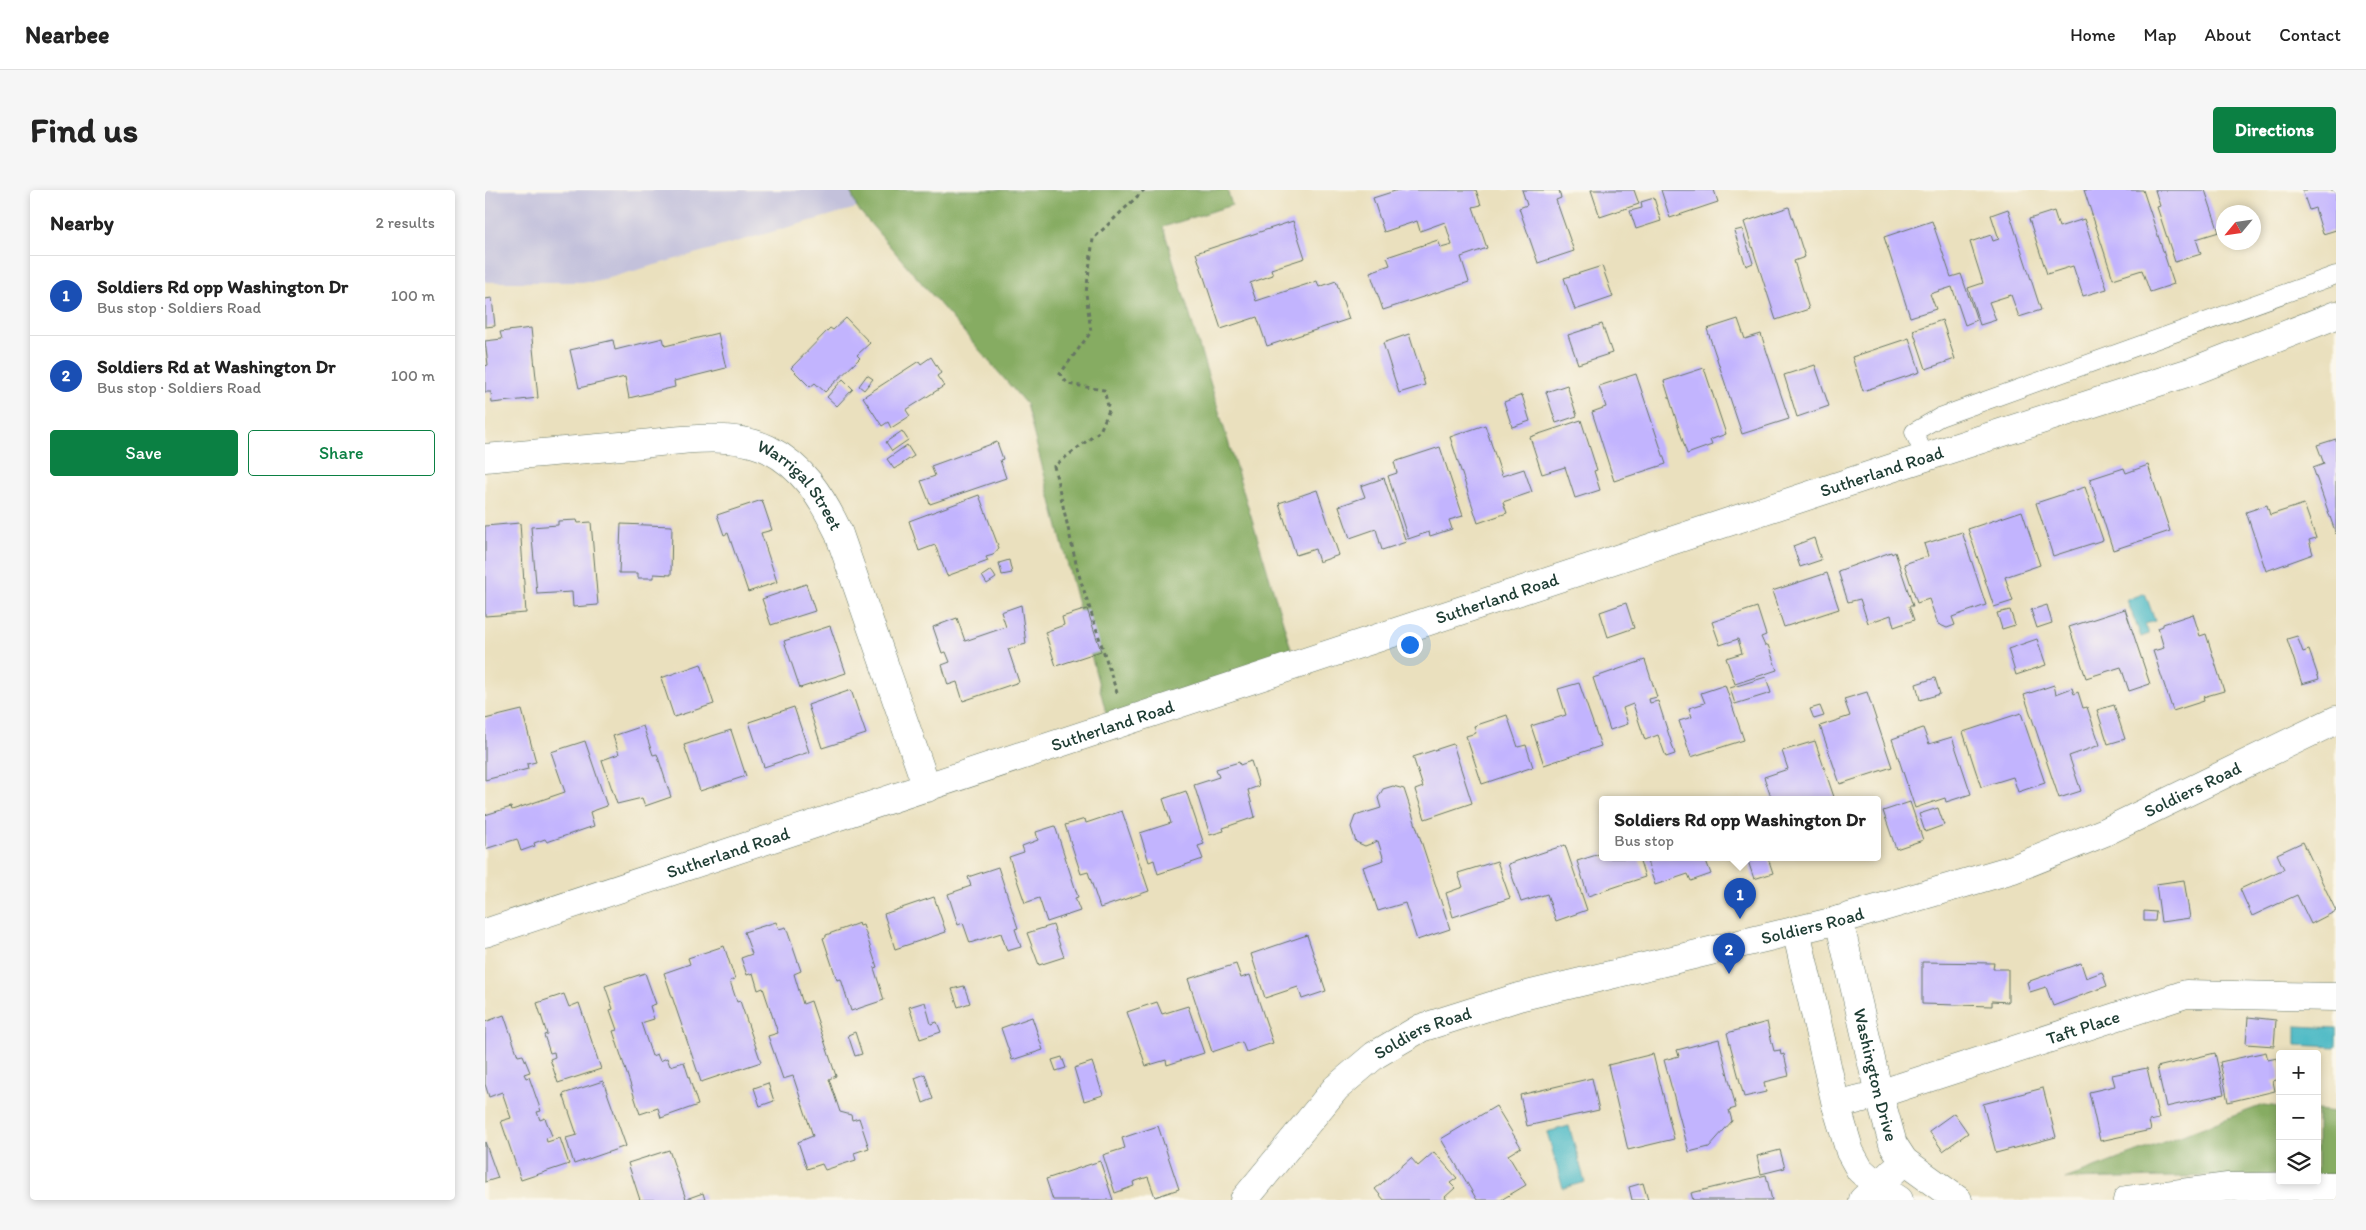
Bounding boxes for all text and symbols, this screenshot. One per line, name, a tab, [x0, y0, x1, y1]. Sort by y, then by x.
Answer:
text: Nearbee	[25, 20, 109, 49]
text: Home	[2070, 24, 2116, 46]
text: Map	[2144, 24, 2177, 46]
text: About	[2205, 24, 2251, 46]
text: Contact	[2279, 24, 2341, 46]
button: Directions	[2213, 107, 2336, 153]
text: Find us	[30, 109, 138, 151]
north arrow	[2216, 205, 2261, 250]
text: Nearby	[50, 210, 114, 235]
text: 2 results	[375, 213, 435, 232]
text: Soldiers Rd opp Washington Dr	[97, 275, 348, 298]
text: 1	[62, 286, 70, 305]
text: 100 m	[391, 286, 435, 305]
text: Bus stop · Soldiers Road	[97, 298, 261, 317]
text: Soldiers Rd at Washington Dr	[97, 355, 336, 378]
text: 2	[62, 366, 70, 385]
text: 100 m	[391, 366, 435, 385]
text: Bus stop · Soldiers Road	[97, 378, 261, 397]
button: Save	[50, 430, 238, 476]
button: Share	[248, 430, 435, 476]
street label: Warrigal Street	[754, 435, 847, 534]
street label: Sutherland Road	[1817, 441, 1946, 502]
street label: Sutherland Road	[1433, 568, 1562, 629]
your location	[1397, 632, 1423, 658]
street label: Sutherland Road	[1048, 695, 1177, 756]
street label: Soldiers Road	[2140, 757, 2245, 822]
popup	[1599, 796, 1881, 861]
text: Soldiers Rd opp Washington Dr	[1614, 808, 1866, 831]
street label: Sutherland Road	[664, 822, 793, 883]
text: Bus stop	[1614, 831, 1674, 850]
pin: 1	[1724, 878, 1756, 919]
street label: Soldiers Road	[1759, 902, 1867, 949]
pin: 2	[1713, 933, 1745, 974]
street label: Soldiers Road	[1370, 1002, 1474, 1064]
street label: Taft Place	[2043, 1005, 2123, 1050]
street label: Washington Drive	[1849, 1006, 1903, 1144]
map controls	[2276, 1050, 2321, 1185]
button: +	[2276, 1050, 2321, 1095]
button: −	[2276, 1095, 2321, 1140]
button: layers	[2276, 1140, 2321, 1185]

